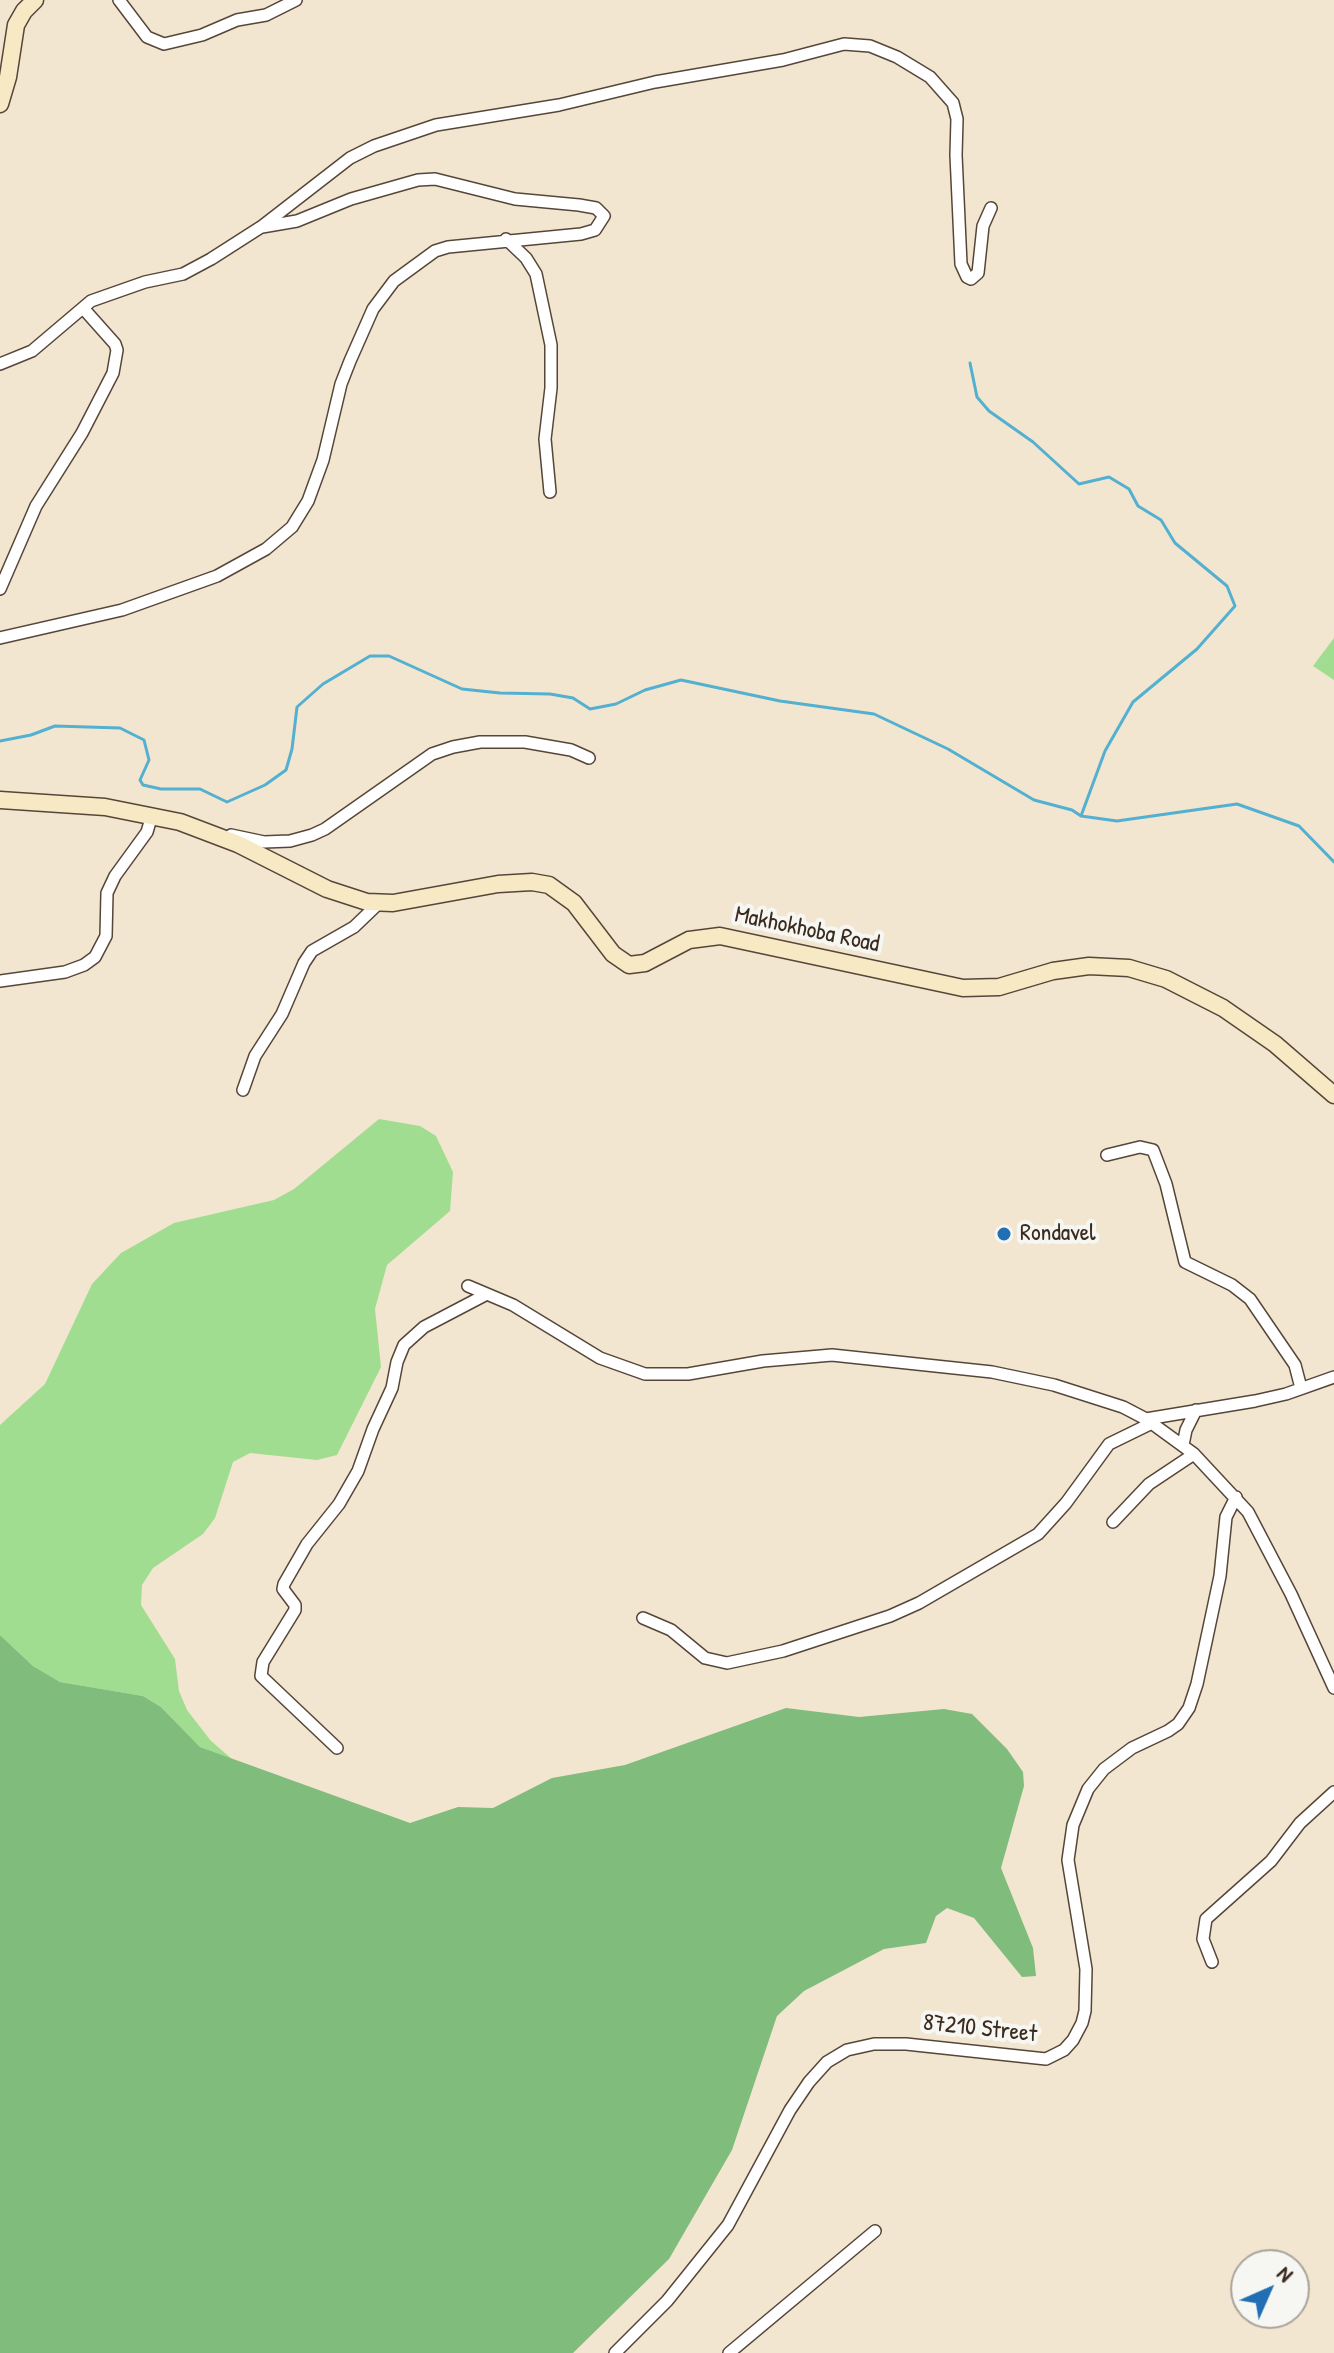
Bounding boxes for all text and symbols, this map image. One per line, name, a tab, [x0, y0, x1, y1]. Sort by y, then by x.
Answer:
street label: Makhokhoba Road	[732, 901, 882, 959]
place label: Rondavel	[1020, 1220, 1096, 1248]
marker: Rondavel	[995, 1225, 1013, 1243]
street label: 87210 Street	[922, 2009, 1038, 2049]
north arrow	[1230, 2249, 1310, 2329]
text: N	[1271, 2259, 1300, 2288]

